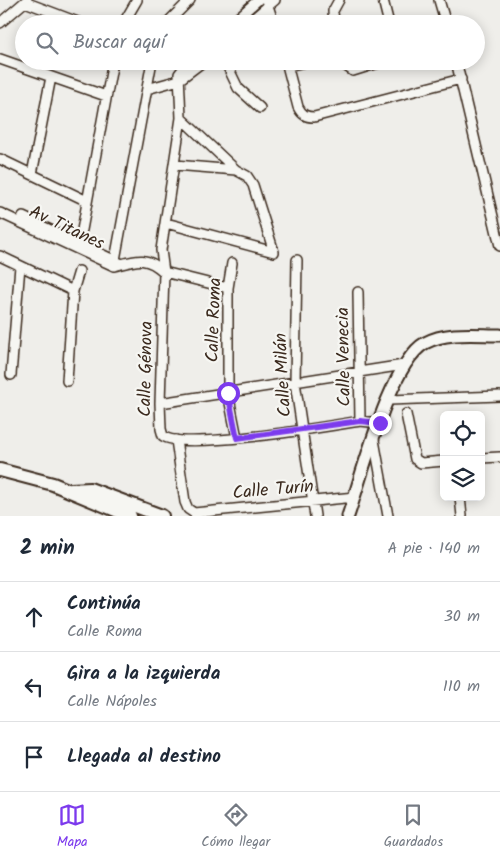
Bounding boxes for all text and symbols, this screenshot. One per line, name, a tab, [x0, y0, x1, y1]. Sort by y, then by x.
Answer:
search box	[15, 15, 485, 70]
text: Buscar aquí	[73, 28, 165, 58]
icon: search	[33, 29, 61, 57]
street label: Av Titanes	[24, 198, 109, 259]
street label: Calle Roma	[199, 277, 230, 363]
street label: Calle Venecia	[329, 307, 360, 407]
street label: Calle Génova	[131, 321, 162, 417]
street label: Calle Milán	[267, 332, 300, 418]
route start	[217, 382, 240, 405]
map controls	[440, 411, 485, 501]
button: locate	[440, 411, 485, 456]
route end	[369, 412, 392, 435]
button: layers	[440, 456, 485, 501]
street label: Calle Turín	[231, 472, 315, 508]
text: 2 min	[20, 532, 75, 565]
text: A pie · 140 m	[388, 536, 480, 561]
text: Continúa	[67, 589, 141, 619]
icon: ahead	[20, 603, 48, 631]
text: 30 m	[444, 604, 480, 629]
text: Calle Roma	[67, 619, 142, 644]
text: Gira a la izquierda	[67, 659, 220, 689]
icon: left	[20, 673, 48, 701]
text: 110 m	[443, 674, 480, 699]
text: Calle Nápoles	[67, 689, 157, 714]
text: Llegada al destino	[67, 742, 221, 772]
icon: arrive	[20, 743, 48, 771]
tab: Mapa	[57, 801, 88, 853]
tab: Cómo llegar	[201, 801, 270, 853]
tab: Guardados	[384, 801, 443, 853]

